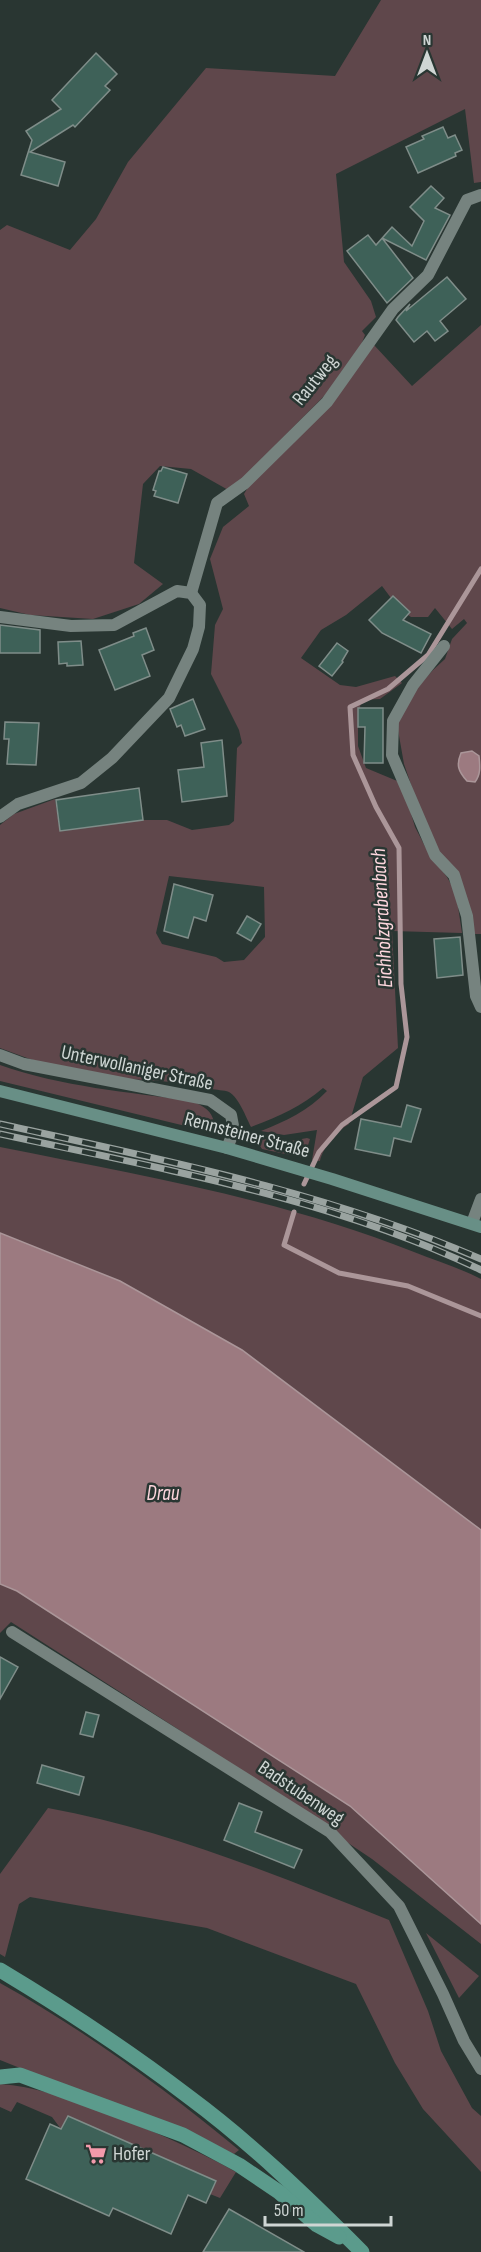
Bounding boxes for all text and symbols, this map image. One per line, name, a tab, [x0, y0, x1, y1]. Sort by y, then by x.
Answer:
north arrow	[397, 24, 457, 84]
text: N	[423, 31, 431, 50]
street label: Rautweg	[287, 350, 343, 410]
water label: Eichholzgrabenbach	[366, 847, 398, 988]
street label: Unterwollaniger Straße	[59, 1040, 215, 1096]
street label: Rennsteiner Straße	[182, 1107, 312, 1163]
water label: Drau	[147, 1481, 180, 1506]
street label: Badstubenweg	[253, 1755, 349, 1831]
supermarket icon: Hofer	[84, 2142, 108, 2166]
place label: Hofer	[113, 2142, 151, 2166]
scale bar	[265, 2189, 391, 2227]
text: 50 m	[274, 2200, 304, 2221]

